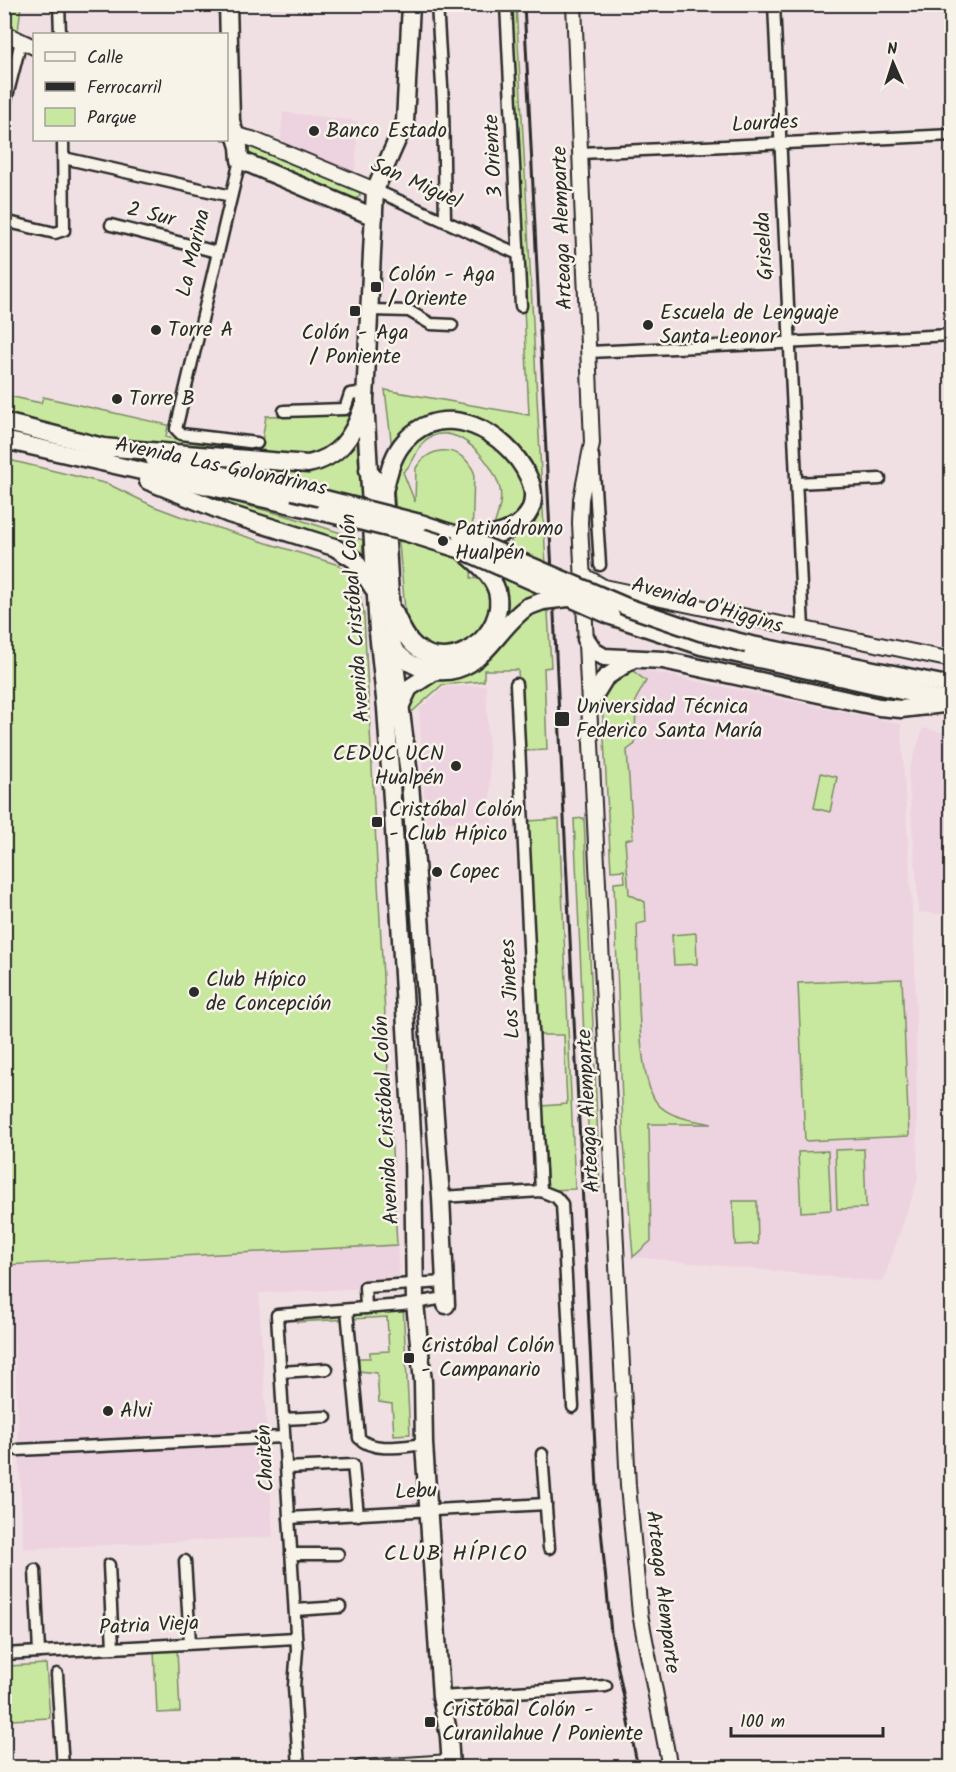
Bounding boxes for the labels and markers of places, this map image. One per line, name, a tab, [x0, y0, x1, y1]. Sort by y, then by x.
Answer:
place label: Banco Estado	[326, 115, 447, 148]
marker: Banco Estado	[307, 124, 321, 138]
place label: Colón - Aga / Oriente	[388, 259, 495, 316]
marker: Colón - Aga / Oriente	[369, 280, 383, 294]
place label: Escuela de Lenguaje Santa Leonor	[660, 297, 839, 354]
marker: Colón - Aga / Poniente	[348, 304, 362, 318]
place label: Torre A	[168, 314, 233, 347]
place label: Colón - Aga / Poniente	[302, 317, 409, 374]
marker: Escuela de Lenguaje Santa Leonor	[641, 318, 655, 332]
marker: Torre A	[149, 323, 163, 337]
place label: Torre B	[129, 383, 195, 416]
marker: Torre B	[110, 392, 124, 406]
place label: Patinódromo Hualpén	[455, 513, 563, 570]
marker: Patinódromo Hualpén	[436, 534, 450, 548]
place label: Universidad Técnica Federico Santa María	[576, 691, 762, 748]
marker: Universidad Técnica Federico Santa María	[553, 710, 571, 728]
place label: CEDUC UCN Hualpén	[333, 738, 444, 795]
marker: CEDUC UCN Hualpén	[449, 759, 463, 773]
place label: Cristóbal Colón - Club Hípico	[389, 794, 522, 851]
marker: Cristóbal Colón - Club Hípico	[370, 815, 384, 829]
place label: Copec	[449, 856, 500, 889]
marker: Copec	[430, 865, 444, 879]
place label: Club Hípico de Concepción	[206, 964, 332, 1021]
marker: Club Hípico de Concepción	[187, 985, 201, 999]
place label: Cristóbal Colón - Campanario	[421, 1330, 554, 1387]
marker: Cristóbal Colón - Campanario	[402, 1351, 416, 1365]
place label: Alvi	[120, 1395, 153, 1428]
marker: Alvi	[101, 1404, 115, 1418]
place label: Cristóbal Colón - Curanilahue / Poniente	[442, 1694, 644, 1751]
marker: Cristóbal Colón - Curanilahue / Poniente	[423, 1715, 437, 1729]

